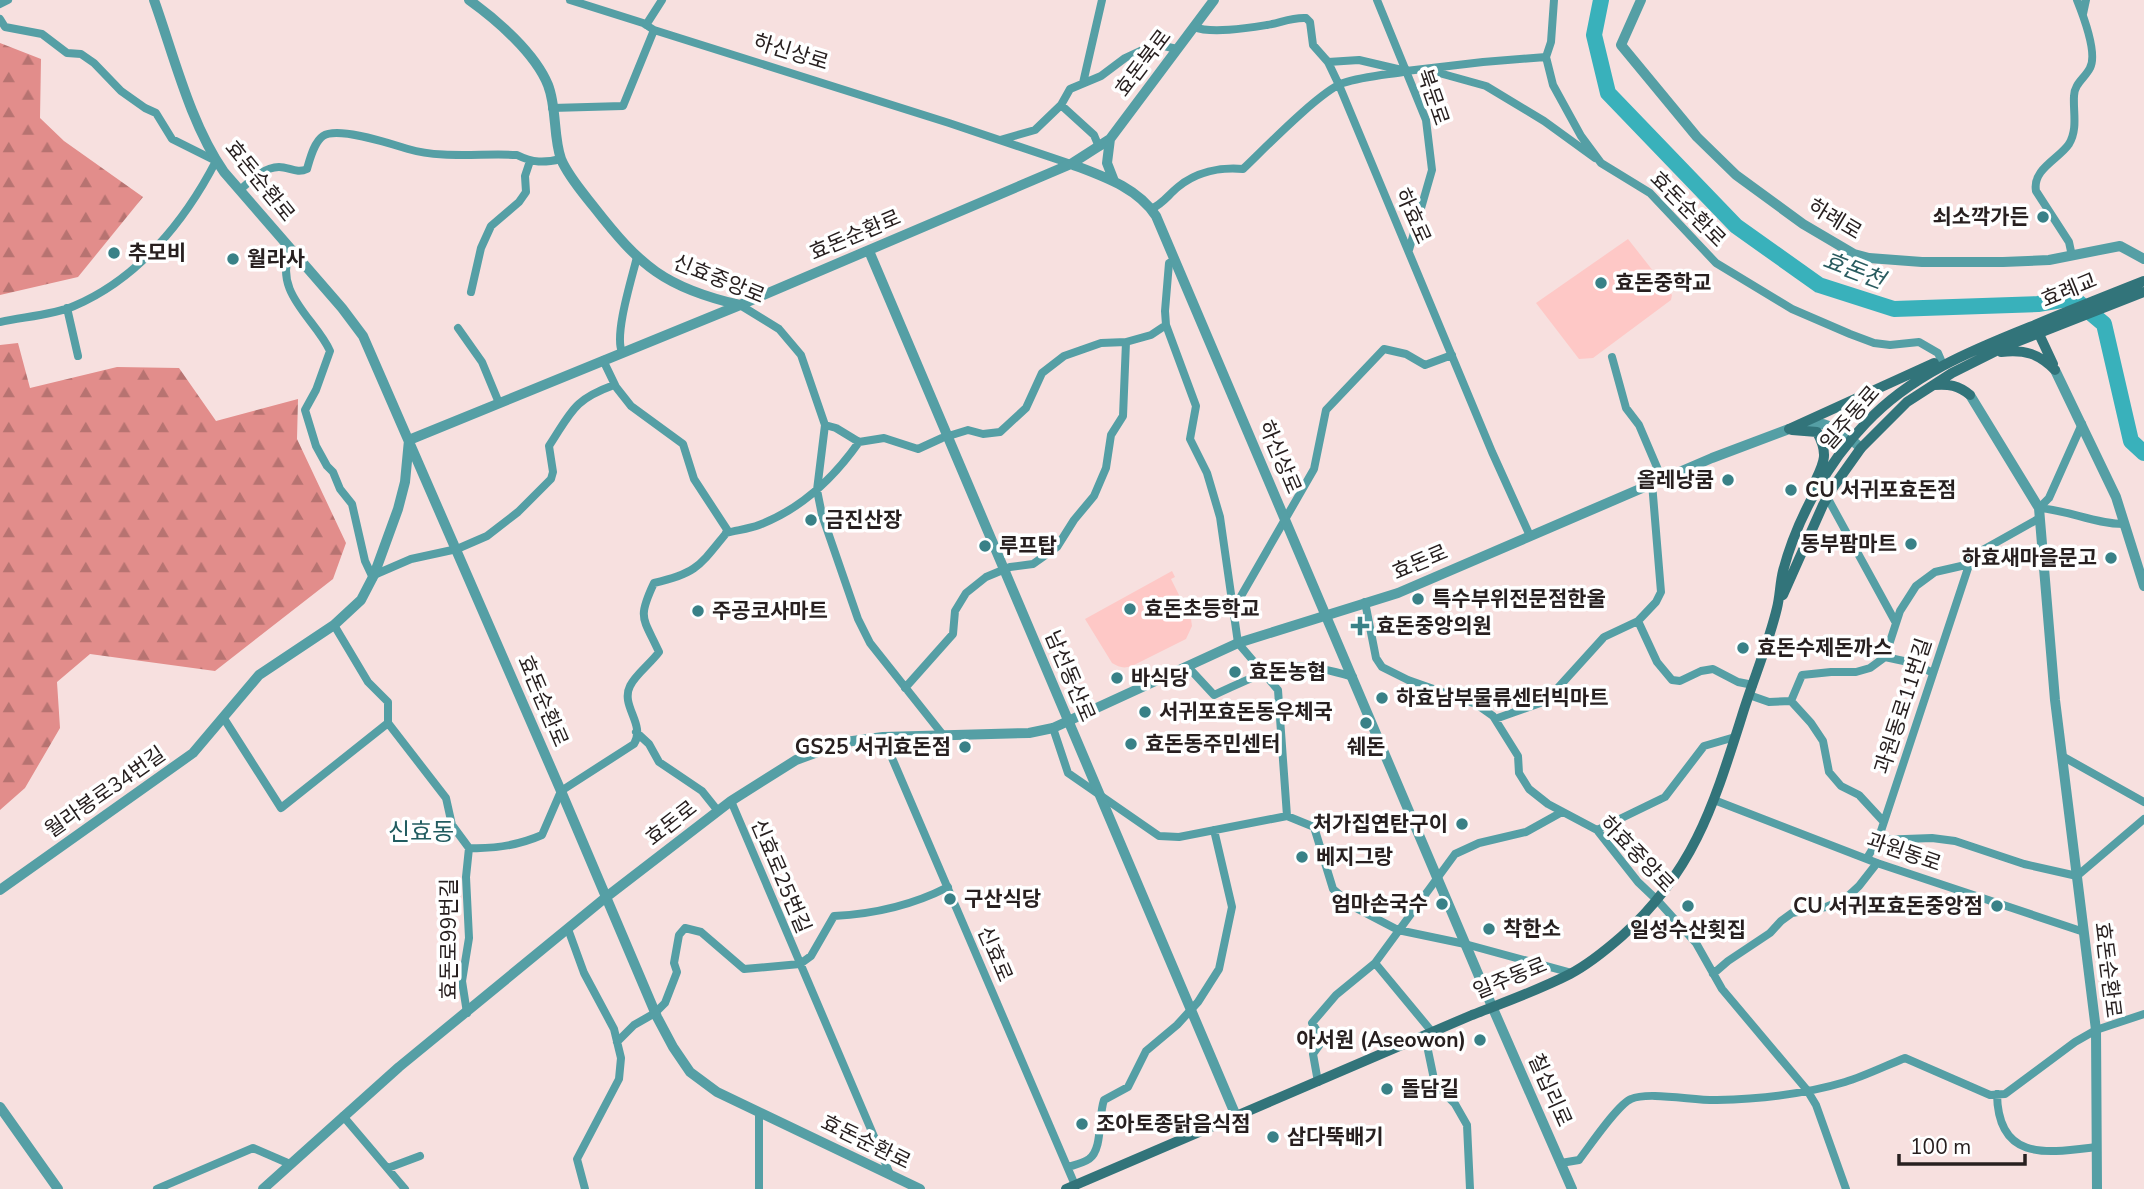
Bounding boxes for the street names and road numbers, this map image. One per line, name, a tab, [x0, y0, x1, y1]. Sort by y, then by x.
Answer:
street label: 효돈북로	[1109, 24, 1177, 102]
street label: 하신상로	[750, 27, 832, 77]
street label: 북문로	[1410, 65, 1456, 129]
street label: 효돈순환로	[219, 135, 301, 227]
street label: 효돈순환로	[1644, 165, 1732, 253]
street label: 하효로	[1388, 184, 1438, 248]
street label: 하례로	[1803, 192, 1867, 246]
street label: 효돈순환로	[805, 203, 905, 267]
street label: 신효중앙로	[669, 248, 769, 310]
street label: 효례교	[2037, 266, 2101, 314]
street label: 일주동로	[1814, 380, 1886, 456]
street label: 하신상로	[1252, 416, 1308, 498]
street label: 효돈로	[1388, 538, 1452, 586]
street label: 남선동산로	[1038, 626, 1102, 726]
street label: 과원동로11번길	[1868, 635, 1938, 777]
street label: 효돈순환로	[511, 651, 575, 751]
street label: 월라봉로34번길	[39, 740, 171, 844]
street label: 효돈로	[640, 794, 702, 852]
street label: 하효중앙로	[1593, 810, 1681, 898]
street label: 신효로25번길	[744, 814, 818, 938]
street label: 과원동로	[1863, 826, 1945, 878]
street label: 효돈로99번길	[435, 878, 463, 1000]
street label: 효돈순환로	[2088, 920, 2128, 1020]
street label: 신효로	[971, 922, 1019, 986]
street label: 일주동로	[1469, 951, 1551, 1005]
street label: 칠십리로	[1521, 1049, 1579, 1131]
street label: 효돈순환로	[816, 1108, 916, 1176]

